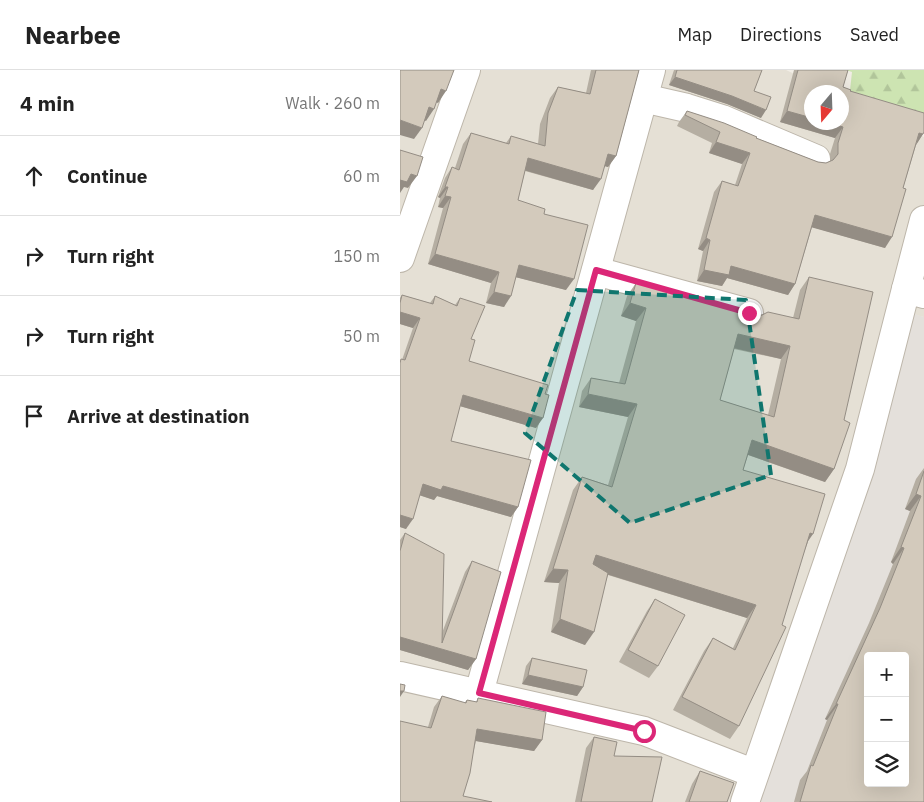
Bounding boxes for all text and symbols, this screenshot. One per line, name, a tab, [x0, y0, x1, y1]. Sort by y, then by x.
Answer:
text: Nearbee	[25, 19, 121, 51]
text: Map	[677, 23, 712, 46]
text: Directions	[740, 23, 822, 46]
text: Saved	[850, 23, 899, 46]
north arrow	[804, 85, 849, 130]
text: 4 min	[20, 89, 75, 117]
text: Walk · 260 m	[285, 93, 380, 113]
icon: ahead	[20, 162, 48, 190]
text: Continue	[67, 164, 147, 188]
text: 60 m	[343, 166, 380, 186]
icon: right	[20, 242, 48, 270]
text: Turn right	[67, 244, 154, 268]
text: 150 m	[333, 246, 380, 266]
route end	[738, 302, 761, 325]
icon: right	[20, 322, 48, 350]
text: Turn right	[67, 324, 154, 348]
text: 50 m	[343, 326, 380, 346]
icon: arrive	[20, 402, 48, 430]
text: Arrive at destination	[67, 404, 250, 428]
map controls	[864, 652, 909, 787]
button: +	[864, 652, 909, 697]
button: −	[864, 697, 909, 742]
route start	[633, 720, 656, 743]
button: layers	[864, 742, 909, 787]

